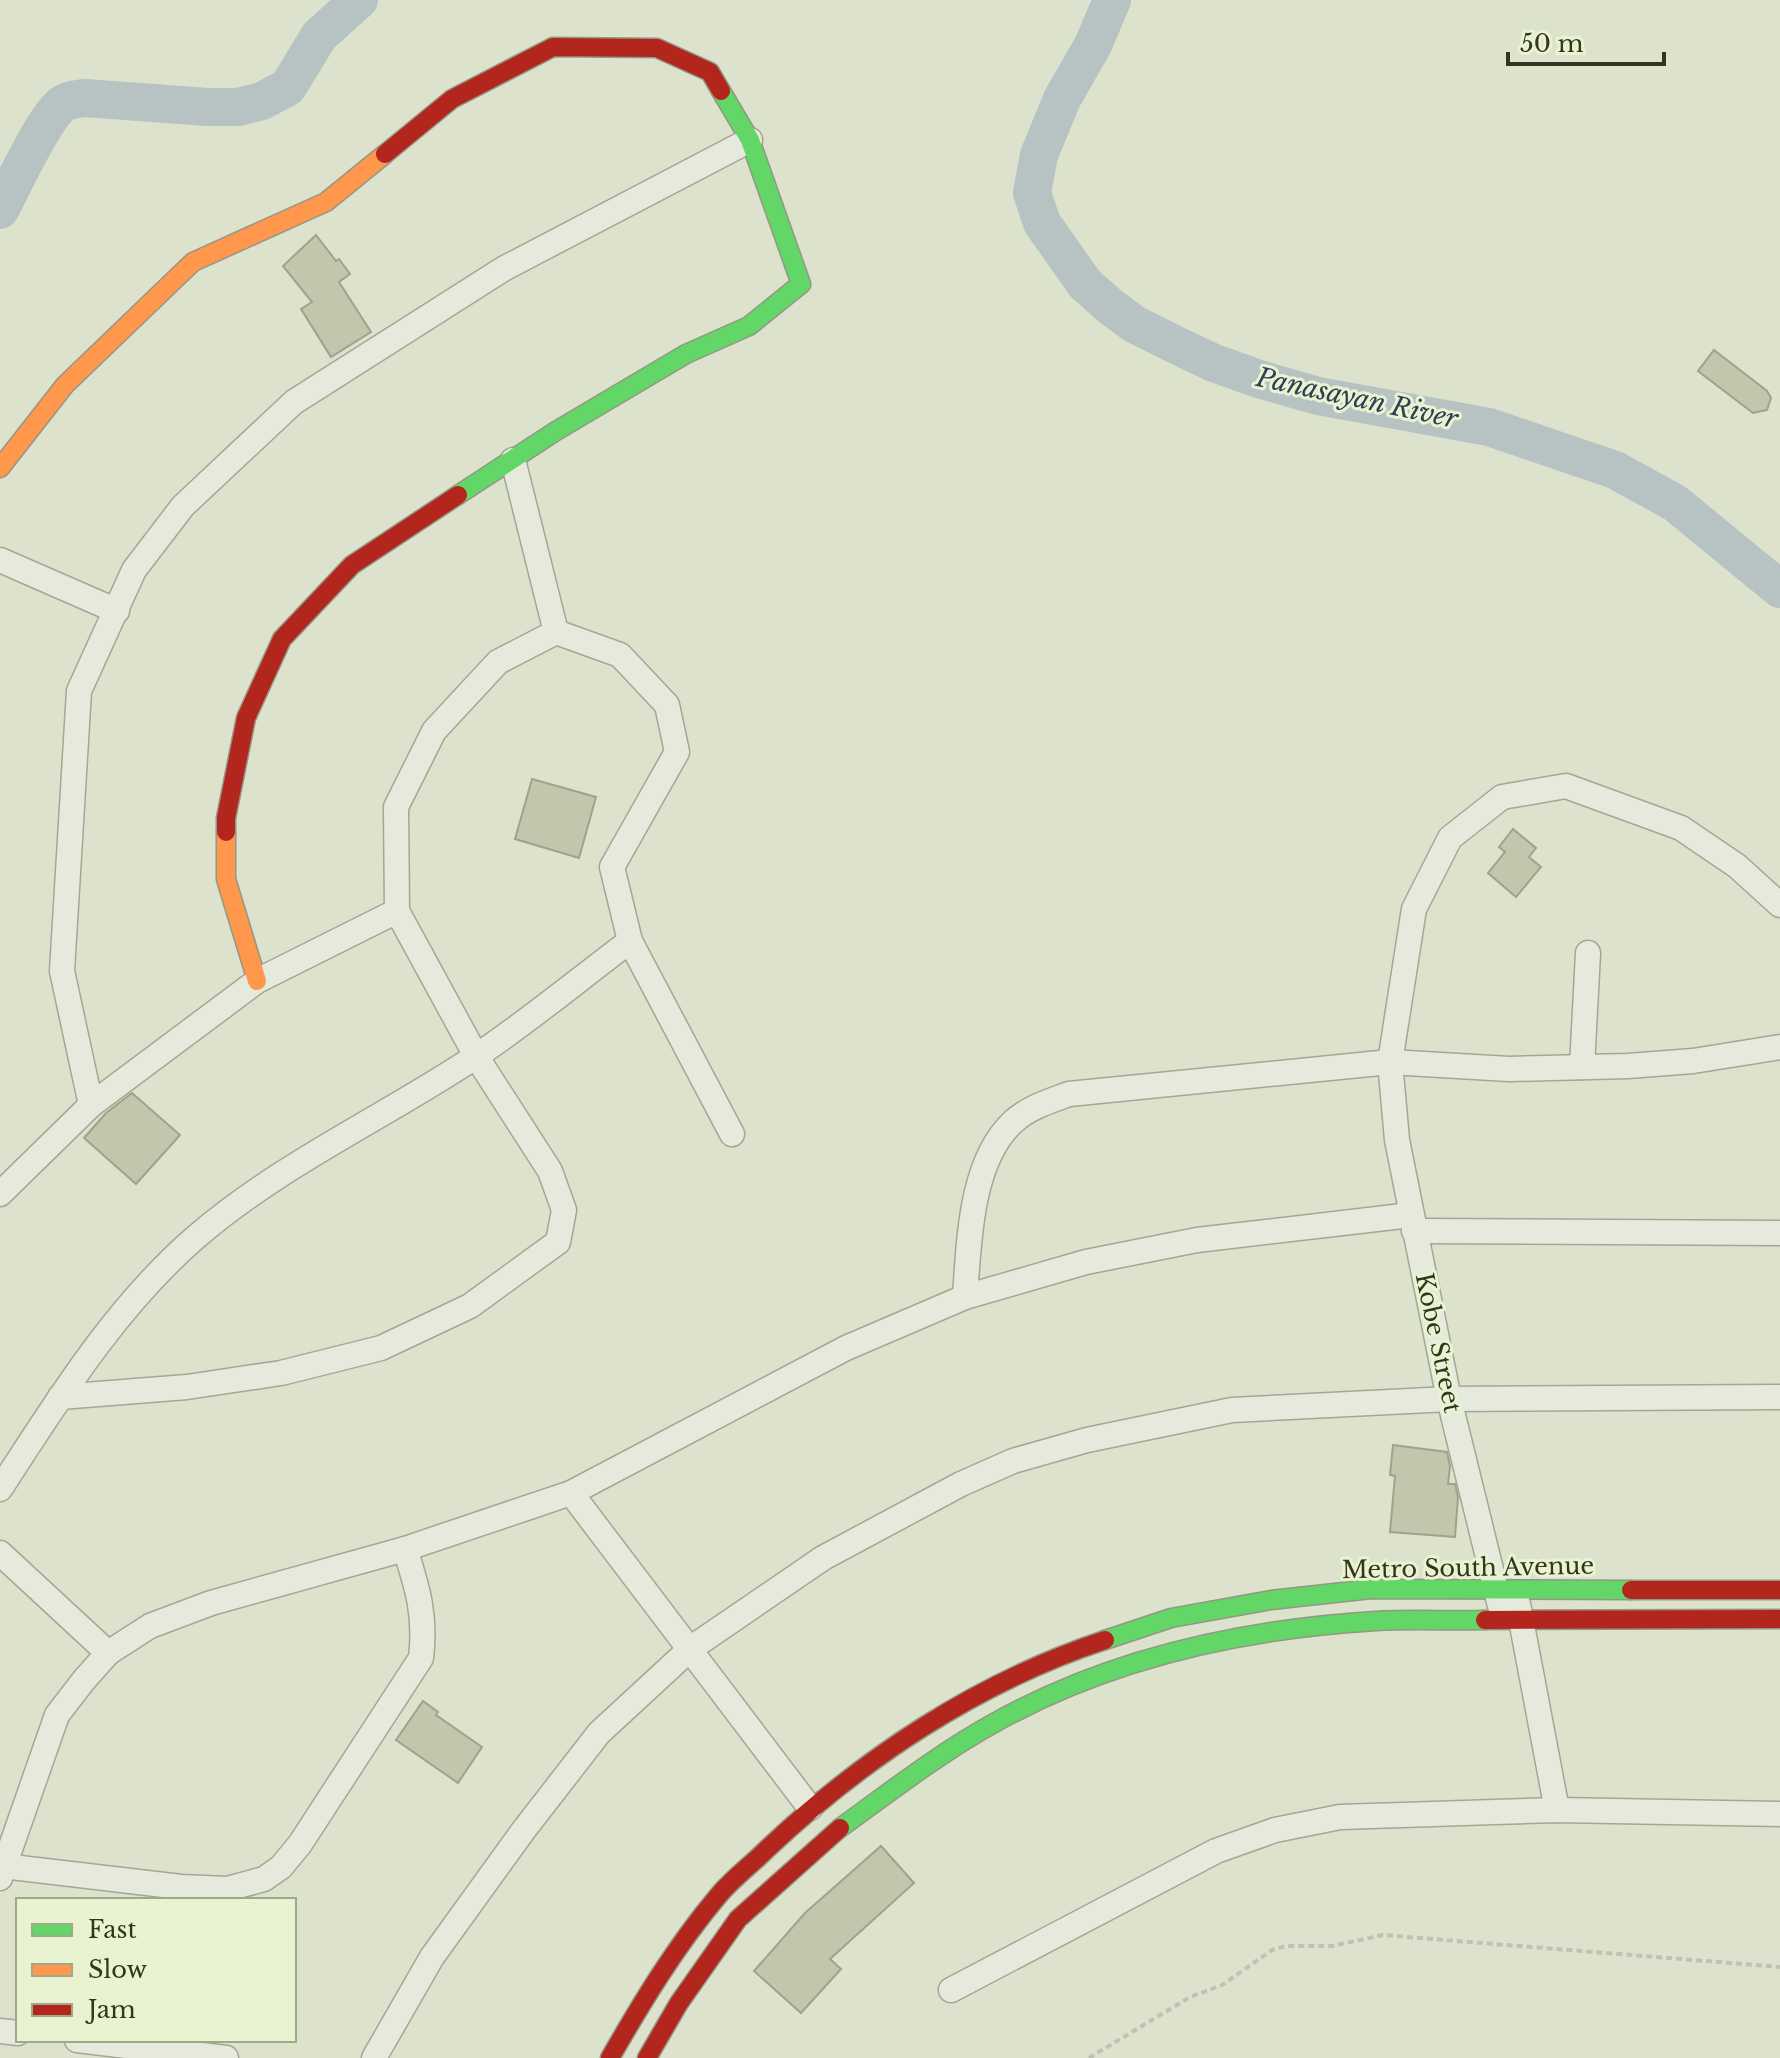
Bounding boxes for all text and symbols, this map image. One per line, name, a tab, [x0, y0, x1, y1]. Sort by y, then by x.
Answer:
scale bar	[1508, 16, 1664, 66]
text: 50 m	[1520, 29, 1584, 58]
water label: Panasayan River	[1252, 361, 1462, 435]
street label: Kobe Street	[1410, 1270, 1467, 1415]
street label: Metro South Avenue	[1342, 1551, 1594, 1584]
legend	[16, 1898, 296, 2042]
text: Fast	[88, 1915, 136, 1944]
text: Slow	[88, 1955, 147, 1984]
text: Jam	[85, 1995, 136, 2024]

